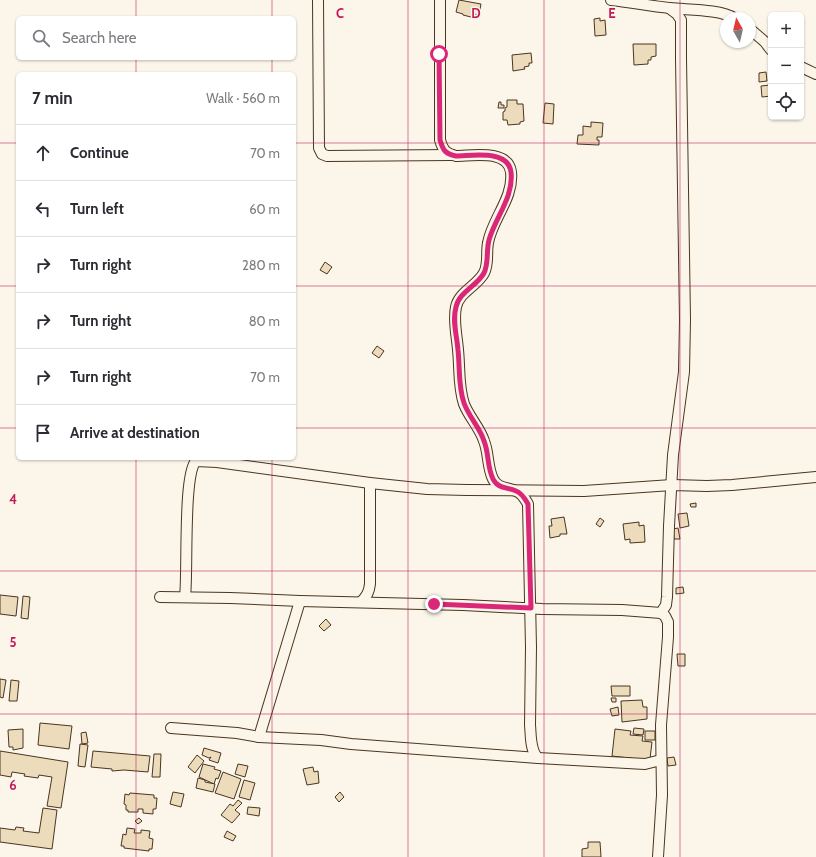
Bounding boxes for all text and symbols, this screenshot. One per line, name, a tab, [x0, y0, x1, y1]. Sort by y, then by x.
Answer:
text: C	[336, 5, 344, 21]
text: D	[471, 5, 481, 21]
text: E	[608, 5, 616, 21]
north arrow	[720, 12, 756, 48]
map controls	[768, 12, 804, 120]
button: +	[768, 12, 804, 48]
search box	[16, 16, 296, 60]
icon: search	[30, 27, 52, 49]
text: Search here	[62, 29, 137, 47]
route start	[430, 45, 448, 63]
button: −	[768, 48, 804, 84]
button: locate	[768, 84, 804, 120]
text: 7 min	[32, 88, 73, 108]
text: Walk · 560 m	[206, 90, 280, 106]
icon: ahead	[32, 142, 54, 164]
text: Continue	[70, 144, 129, 162]
text: 70 m	[250, 145, 280, 161]
icon: left	[32, 198, 54, 220]
text: Turn left	[70, 200, 124, 218]
text: 60 m	[249, 201, 280, 217]
icon: right	[32, 254, 54, 276]
text: Turn right	[70, 256, 131, 274]
text: 280 m	[242, 257, 280, 273]
icon: right	[32, 310, 54, 332]
text: Turn right	[70, 312, 131, 330]
text: 80 m	[249, 313, 280, 329]
icon: right	[32, 366, 54, 388]
text: Turn right	[70, 368, 131, 386]
text: 70 m	[250, 369, 280, 385]
icon: arrive	[32, 422, 54, 444]
text: Arrive at destination	[70, 424, 200, 442]
text: 4	[9, 491, 17, 507]
route end	[425, 595, 443, 613]
text: 5	[10, 634, 17, 650]
text: 6	[9, 777, 17, 793]

